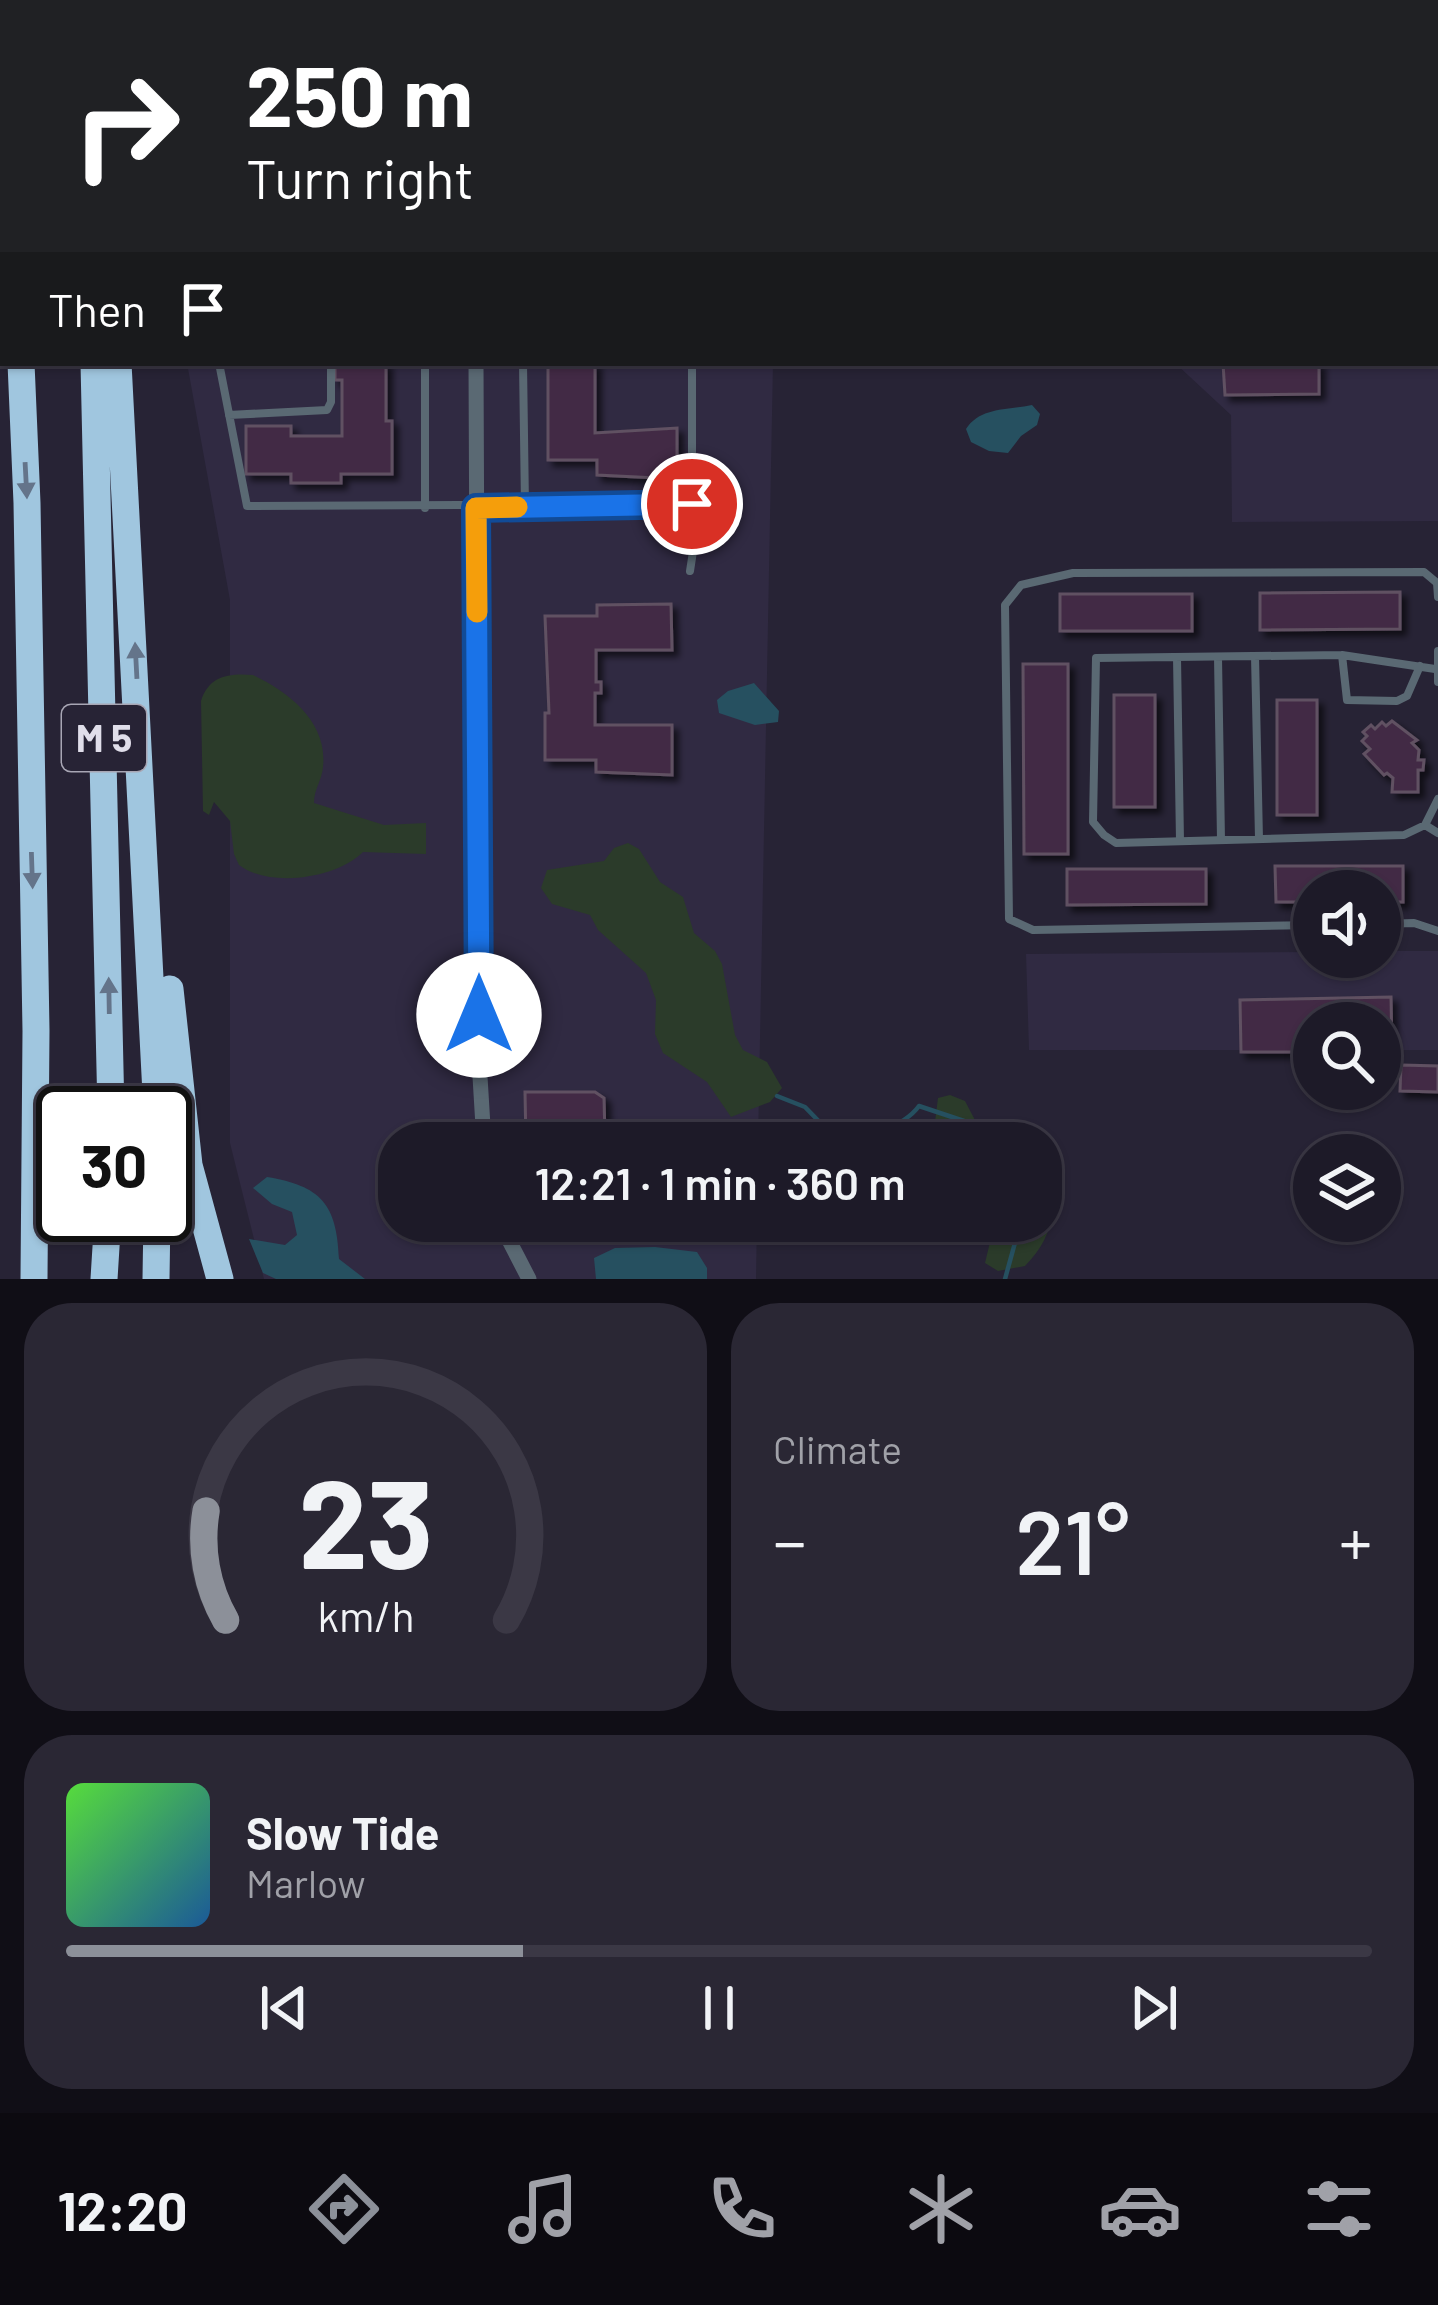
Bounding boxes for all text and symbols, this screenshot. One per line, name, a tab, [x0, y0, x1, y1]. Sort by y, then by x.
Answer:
text: 250 m	[246, 43, 473, 144]
icon: right	[48, 48, 204, 204]
text: Turn right	[246, 145, 474, 210]
icon: arrive	[170, 276, 236, 342]
text: Then	[48, 282, 146, 336]
pin	[641, 453, 743, 555]
one-way arrow	[17, 462, 36, 500]
icon: arrive	[659, 471, 725, 537]
one-way arrow	[126, 641, 145, 679]
road number: M 5	[62, 705, 146, 771]
one-way arrow	[23, 852, 42, 890]
map controls	[1293, 870, 1401, 1242]
button: sound	[1293, 870, 1401, 978]
position arrow	[416, 952, 542, 1078]
one-way arrow	[99, 976, 118, 1014]
button: search	[1293, 1002, 1401, 1110]
speed limit sign: 30	[36, 1086, 192, 1242]
button: layers	[1293, 1134, 1401, 1242]
text: 12:21 · 1 min · 360 m	[535, 1155, 905, 1209]
text: Climate	[773, 1425, 902, 1472]
text: 23	[298, 1444, 433, 1594]
text: 21°	[1015, 1485, 1130, 1593]
text: −	[773, 1500, 806, 1579]
text: +	[1339, 1500, 1372, 1579]
text: km/h	[317, 1589, 414, 1641]
text: Slow Tide	[246, 1805, 439, 1859]
text: Marlow	[246, 1859, 366, 1906]
icon: previous	[251, 1975, 317, 2041]
icon: pause	[686, 1975, 752, 2041]
icon: next	[1121, 1975, 1187, 2041]
icon: directions	[302, 2167, 386, 2251]
icon: music	[501, 2167, 585, 2251]
icon: phone	[700, 2167, 784, 2251]
icon: climate	[899, 2167, 983, 2251]
icon: car	[1098, 2167, 1182, 2251]
icon: filters	[1297, 2167, 1381, 2251]
text: 12:20	[57, 2177, 187, 2242]

